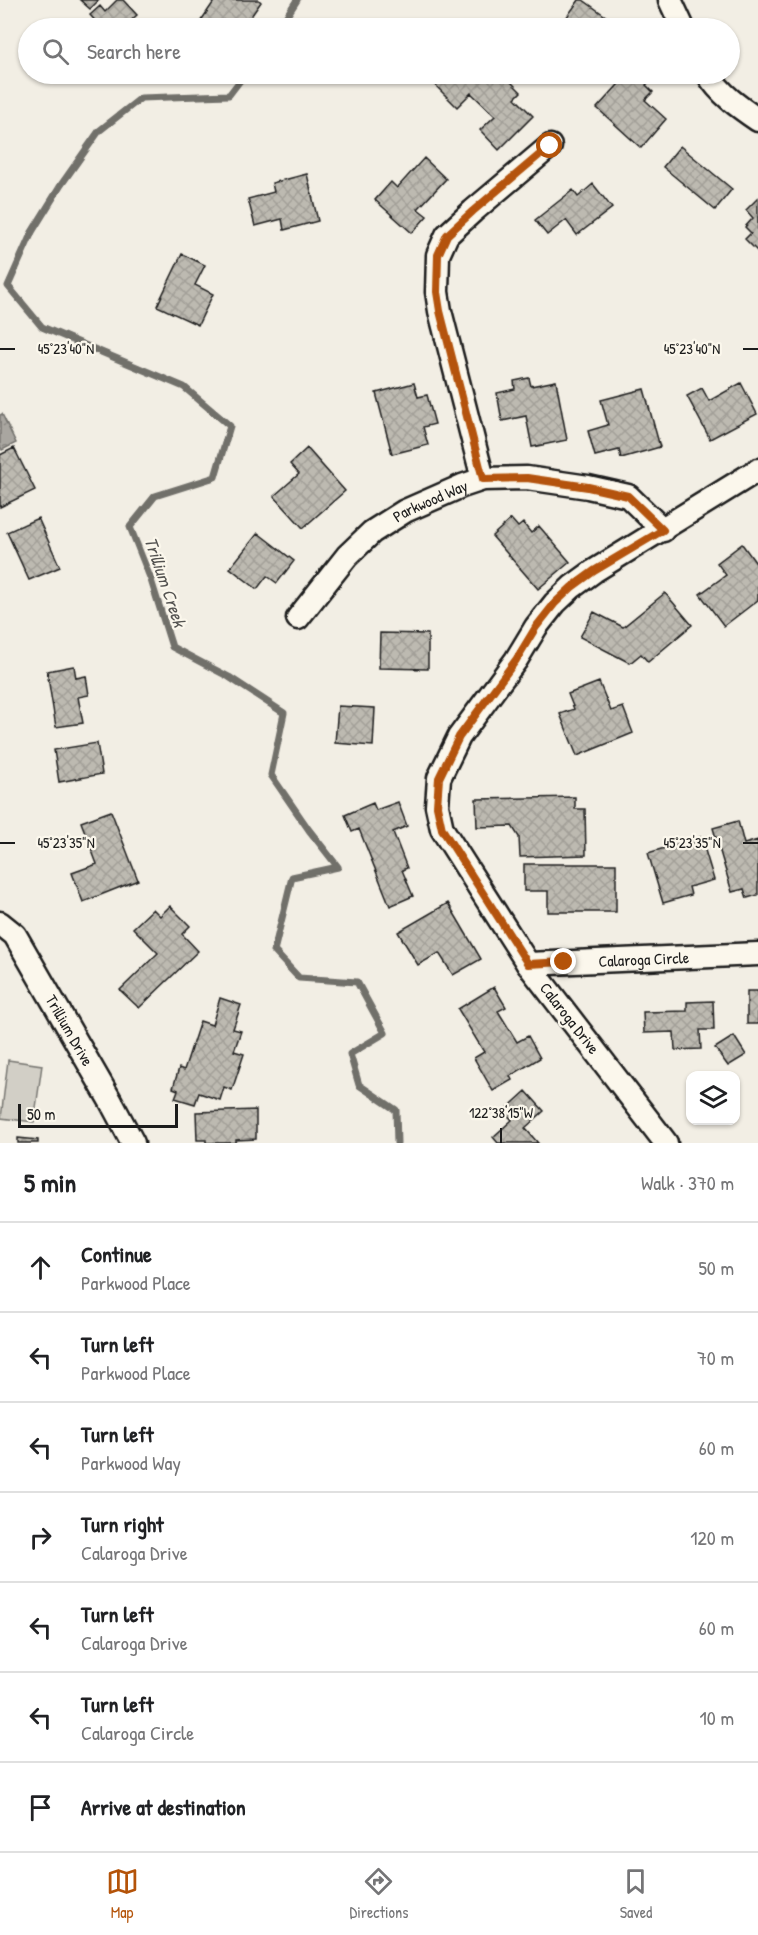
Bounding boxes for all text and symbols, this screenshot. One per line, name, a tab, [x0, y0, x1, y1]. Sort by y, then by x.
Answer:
search box	[18, 18, 740, 84]
icon: search	[39, 35, 72, 68]
text: Search here	[87, 36, 181, 66]
route start	[536, 132, 562, 158]
text: 45°23'40"N	[38, 338, 94, 359]
text: 45°23'40"N	[664, 338, 720, 359]
street label: Parkwood Way	[388, 474, 470, 527]
water label: Trillium Creek	[138, 534, 193, 631]
text: 45°23'35"N	[37, 832, 95, 853]
text: 45°23'35"N	[663, 832, 721, 853]
street label: Calaroga Circle	[598, 946, 690, 972]
route end	[550, 948, 576, 974]
street label: Calaroga Drive	[535, 978, 605, 1059]
street label: Trillium Drive	[41, 990, 99, 1070]
map controls	[686, 1071, 740, 1125]
button: layers	[686, 1071, 740, 1125]
scale bar	[18, 1101, 178, 1128]
text: 122°38'15"W	[469, 1102, 534, 1123]
text: 50 m	[27, 1103, 56, 1125]
text: 5 min	[24, 1165, 76, 1200]
text: Walk · 370 m	[641, 1169, 734, 1196]
text: Continue	[81, 1239, 152, 1269]
icon: ahead	[24, 1251, 57, 1284]
text: 50 m	[698, 1254, 734, 1281]
text: Parkwood Place	[81, 1269, 191, 1296]
text: Turn left	[81, 1329, 154, 1359]
icon: left	[24, 1341, 57, 1374]
text: 70 m	[697, 1344, 734, 1371]
text: Parkwood Place	[81, 1359, 191, 1386]
text: Turn left	[81, 1419, 154, 1449]
icon: left	[24, 1431, 57, 1464]
text: 60 m	[699, 1434, 734, 1461]
text: Parkwood Way	[81, 1449, 181, 1476]
text: Turn right	[81, 1509, 164, 1539]
icon: right	[24, 1521, 57, 1554]
text: 120 m	[690, 1524, 734, 1551]
text: Calaroga Drive	[81, 1539, 188, 1566]
text: Turn left	[81, 1599, 154, 1629]
icon: left	[24, 1611, 57, 1644]
text: 60 m	[699, 1614, 734, 1641]
text: Calaroga Drive	[81, 1629, 188, 1656]
text: Turn left	[81, 1689, 154, 1719]
icon: left	[24, 1701, 57, 1734]
text: 10 m	[700, 1704, 734, 1731]
text: Calaroga Circle	[81, 1719, 194, 1746]
icon: arrive	[24, 1791, 57, 1824]
text: Arrive at destination	[81, 1792, 246, 1822]
tab: Map	[106, 1865, 139, 1923]
tab: Directions	[350, 1865, 408, 1923]
tab: Saved	[619, 1865, 652, 1923]

